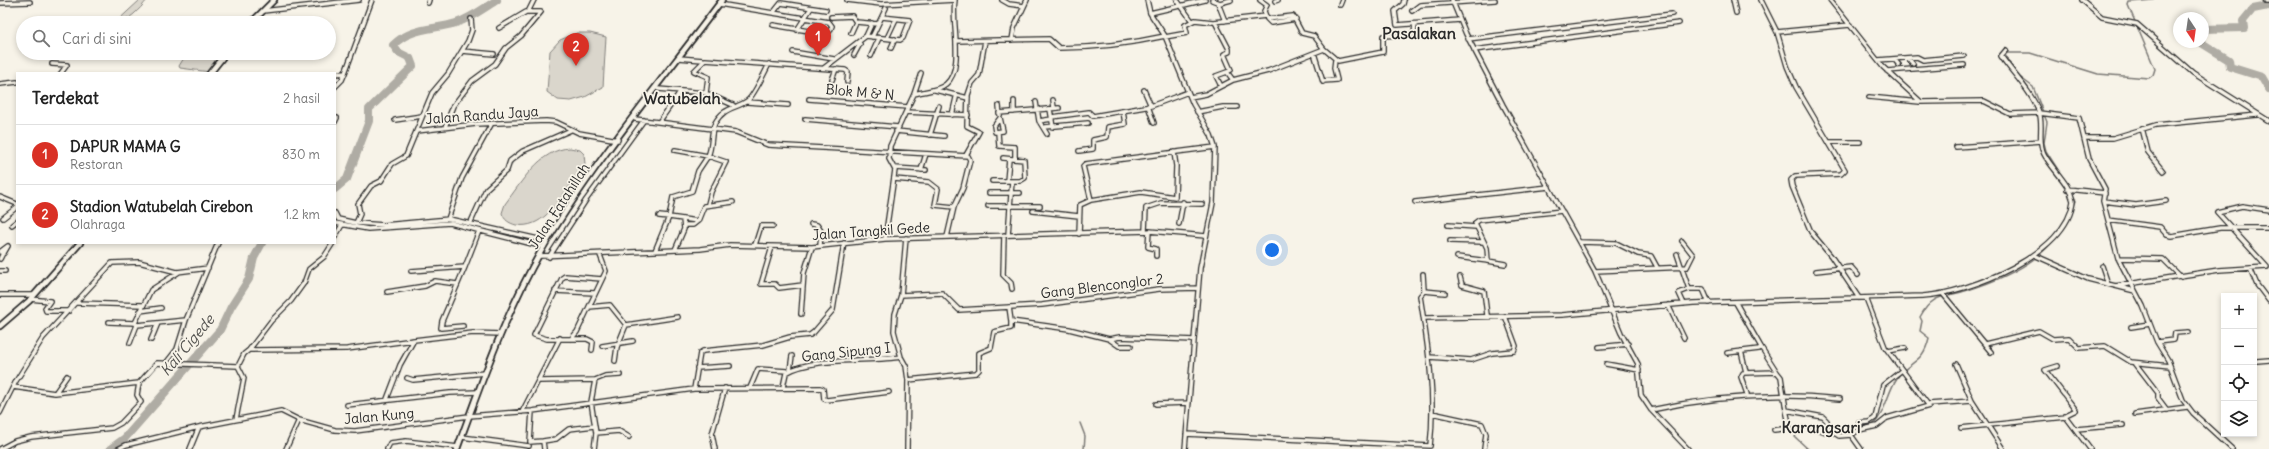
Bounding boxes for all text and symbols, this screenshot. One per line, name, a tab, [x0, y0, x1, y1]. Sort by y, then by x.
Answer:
north arrow	[2173, 12, 2209, 48]
search box	[16, 16, 336, 60]
pin: 1	[805, 23, 831, 56]
district label: Pasalakan	[1382, 23, 1456, 43]
icon: search	[30, 27, 52, 49]
text: Cari di sini	[62, 29, 131, 48]
pin: 2	[563, 33, 589, 66]
street label: Blok M & N	[825, 80, 895, 104]
text: Terdekat	[32, 87, 99, 109]
district label: Watubelah	[643, 88, 721, 108]
text: 2 hasil	[283, 90, 320, 107]
street label: Jalan Randu Jaya	[425, 102, 539, 128]
text: DAPUR MAMA G	[70, 137, 181, 156]
text: 1	[42, 146, 48, 163]
text: 830 m	[282, 146, 320, 163]
text: Restoran	[70, 156, 123, 173]
street label: Jalan Fatahillah	[524, 160, 594, 252]
text: Stadion Watubelah Cirebon	[70, 197, 253, 216]
text: 2	[41, 206, 49, 223]
text: 1.2 km	[284, 206, 320, 223]
text: Olahraga	[70, 216, 125, 233]
street label: Jalan Tangkil Gede	[811, 218, 931, 244]
your location	[1262, 240, 1282, 260]
street label: Gang Blenconglor 2	[1039, 269, 1165, 302]
map controls	[2221, 293, 2257, 437]
button: +	[2221, 293, 2257, 329]
water label: Kali Cigede	[156, 310, 219, 380]
button: −	[2221, 329, 2257, 365]
street label: Gang Sipung I	[800, 338, 892, 366]
button: locate	[2221, 365, 2257, 401]
button: layers	[2221, 401, 2257, 437]
street label: Jalan Kung	[343, 404, 415, 428]
district label: Karangsari	[1781, 417, 1861, 438]

